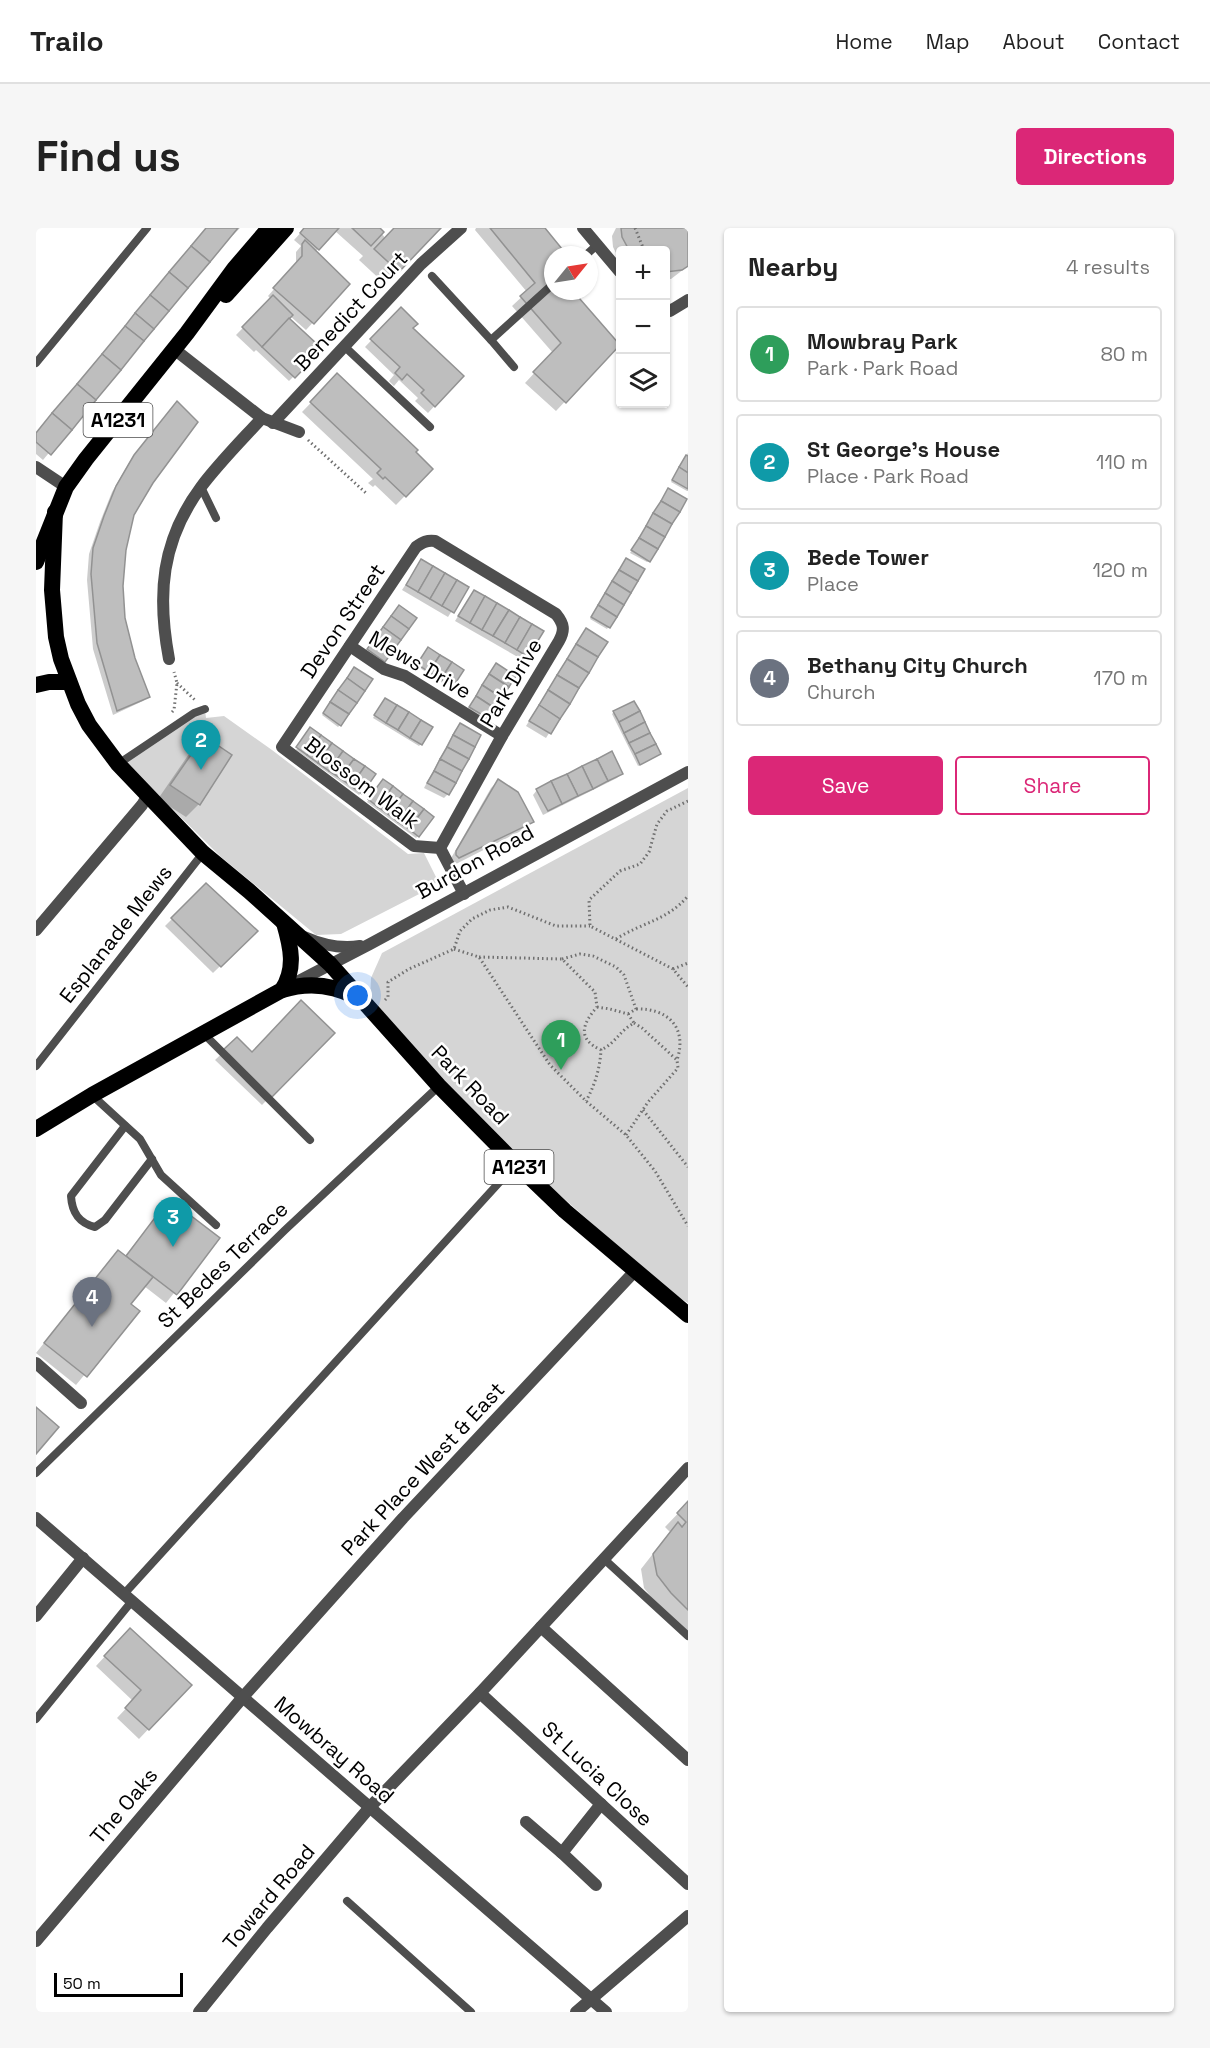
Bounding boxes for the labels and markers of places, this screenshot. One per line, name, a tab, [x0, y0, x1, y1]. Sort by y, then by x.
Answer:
pin: 2	[182, 720, 220, 770]
pin: 1	[542, 1020, 580, 1070]
pin: 3	[154, 1198, 192, 1247]
pin: 4	[72, 1278, 112, 1327]

